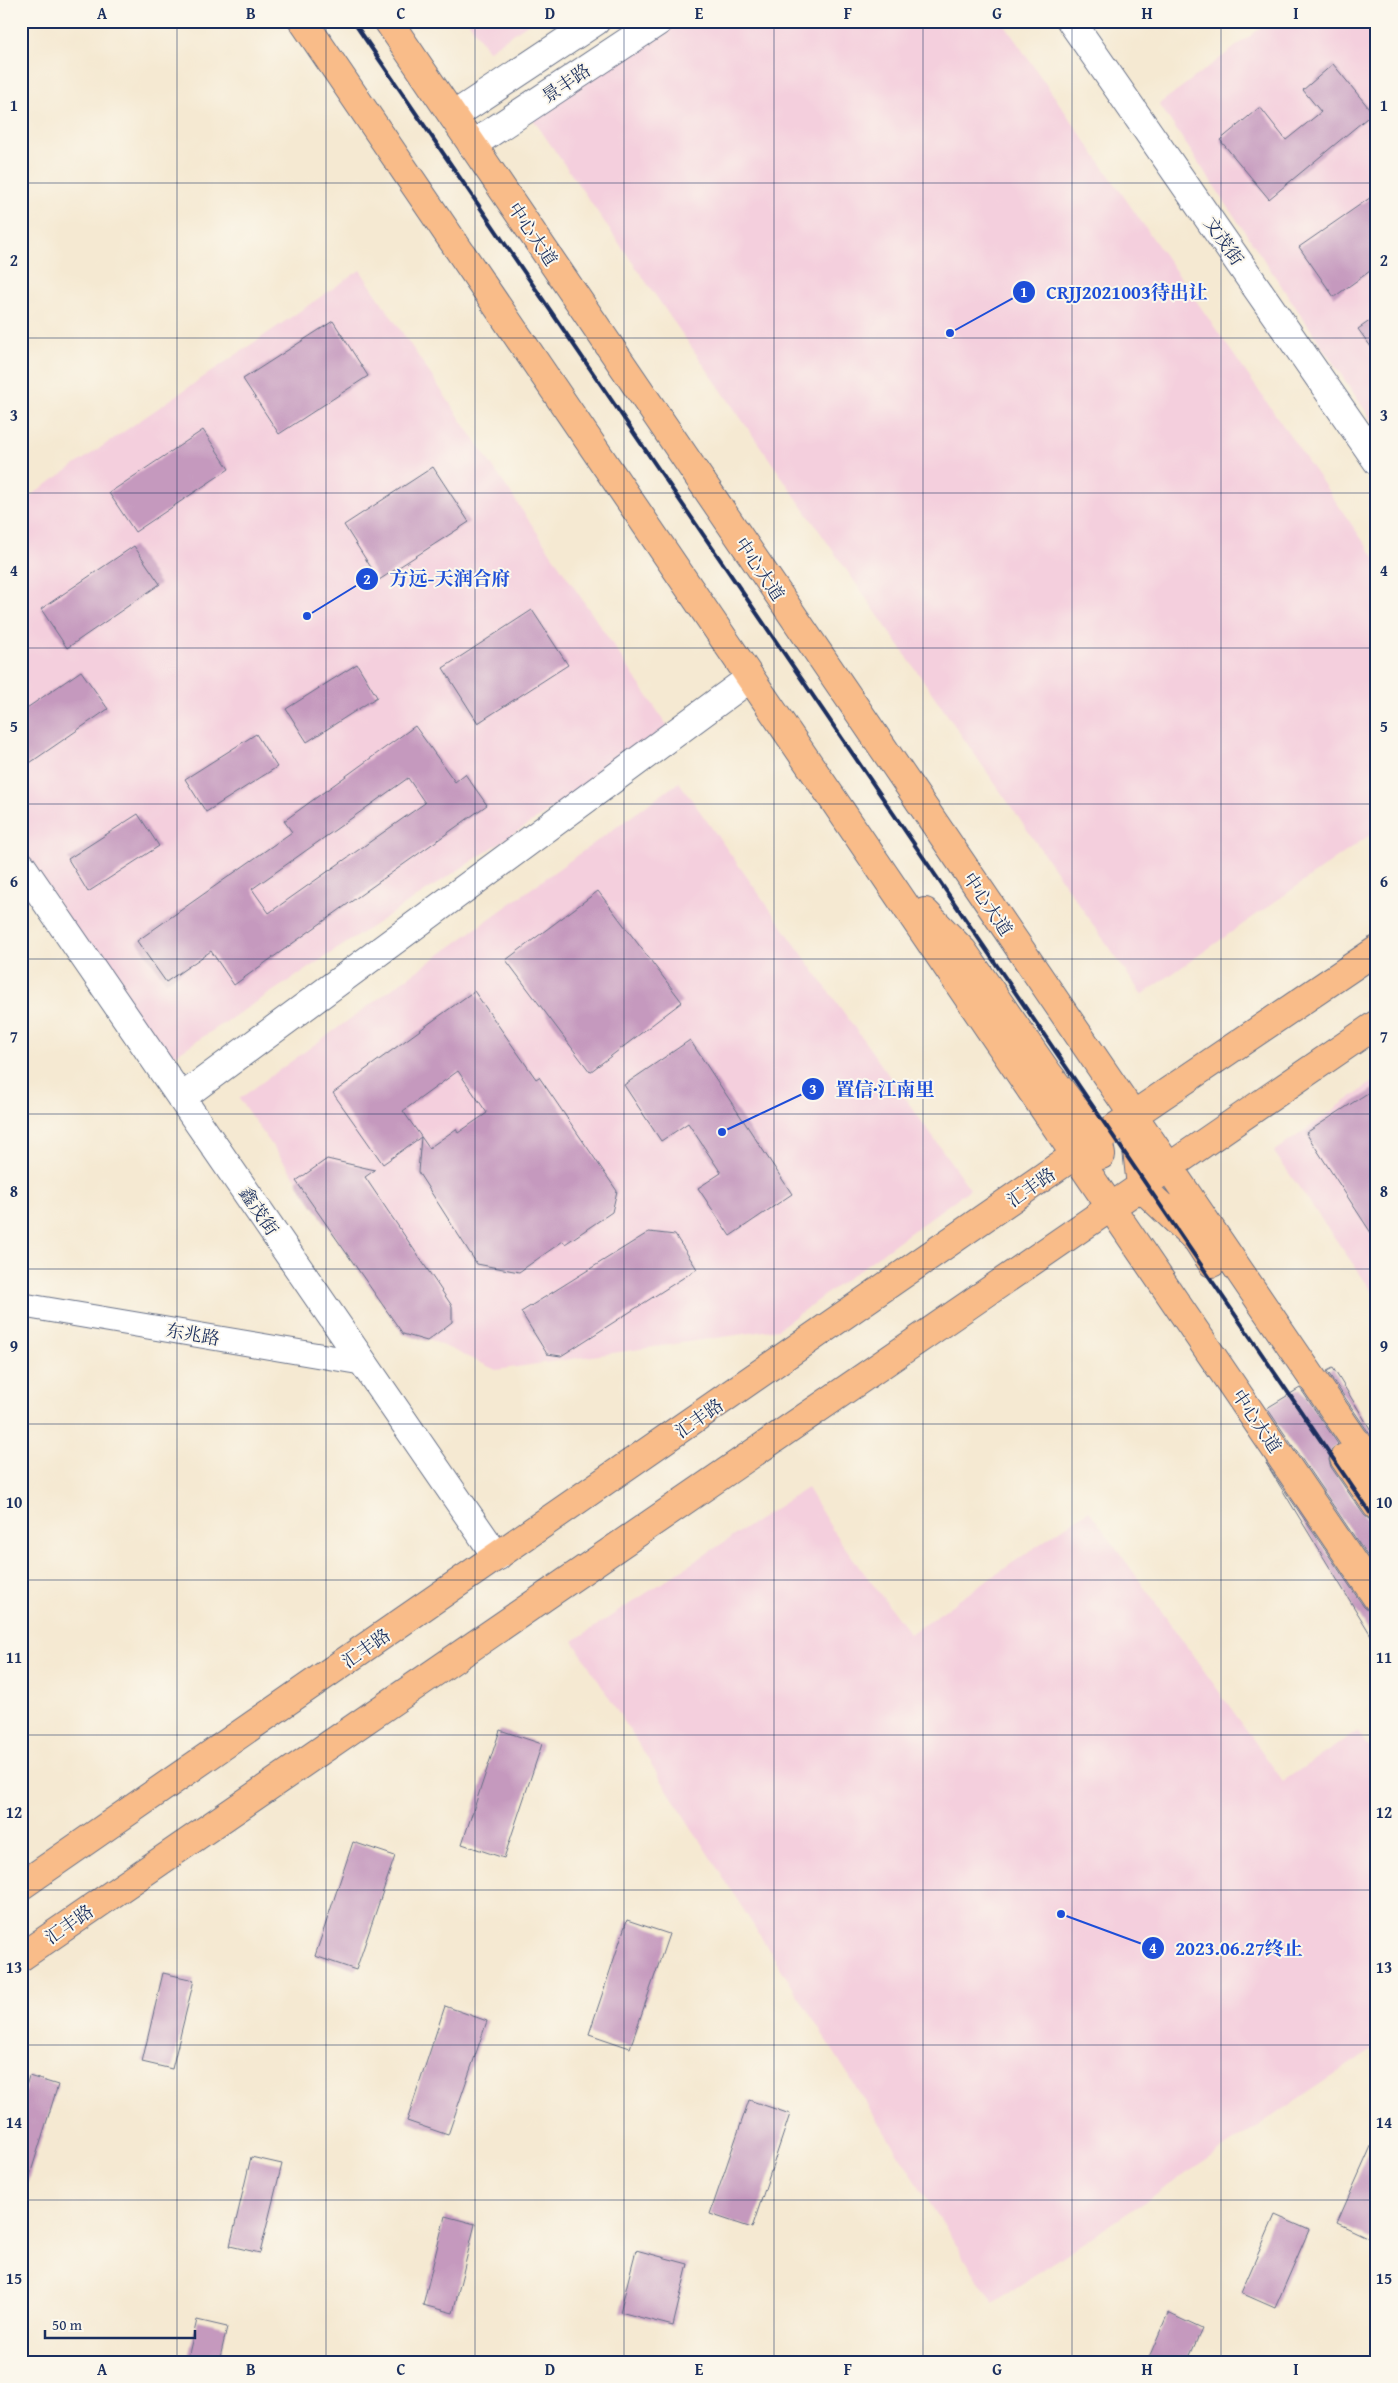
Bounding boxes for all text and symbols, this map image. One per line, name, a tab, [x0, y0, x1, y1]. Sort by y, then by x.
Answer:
text: A	[97, 1, 108, 25]
text: B	[246, 1, 256, 25]
text: C	[396, 1, 406, 25]
text: D	[545, 1, 555, 25]
text: E	[695, 1, 704, 25]
text: F	[844, 1, 852, 25]
text: G	[992, 1, 1002, 25]
text: H	[1141, 1, 1153, 25]
text: I	[1293, 1, 1299, 25]
street label: 景丰路	[536, 57, 596, 109]
text: 1	[10, 93, 18, 117]
text: 1	[1380, 93, 1388, 117]
street label: 中心大道	[502, 197, 564, 271]
street label: 文茂街	[1197, 211, 1251, 271]
text: 2	[10, 248, 18, 272]
text: 2	[1380, 248, 1388, 272]
callout: CRJJ2021003待出让	[1012, 275, 1218, 309]
text: CRJJ2021003待出让	[1046, 278, 1208, 306]
text: 1	[1020, 281, 1028, 302]
text: 3	[10, 403, 18, 427]
text: 3	[1380, 403, 1388, 427]
street label: 中心大道	[729, 532, 791, 606]
text: 4	[10, 558, 18, 582]
text: 4	[1380, 558, 1388, 582]
callout: 方远-天润合府	[354, 562, 520, 596]
text: 方远-天润合府	[390, 564, 510, 592]
text: 2	[363, 568, 371, 589]
text: 5	[10, 714, 18, 738]
text: 5	[1380, 714, 1388, 738]
street label: 中心大道	[957, 867, 1019, 941]
text: 6	[10, 869, 18, 893]
text: 6	[1380, 869, 1388, 893]
text: 7	[10, 1024, 18, 1048]
text: 7	[1380, 1024, 1388, 1048]
callout: 置信·江南里	[801, 1072, 945, 1106]
text: 置信·江南里	[835, 1075, 935, 1103]
text: 3	[809, 1078, 817, 1099]
street label: 汇丰路	[1001, 1160, 1061, 1214]
text: 8	[10, 1179, 18, 1203]
text: 8	[1380, 1179, 1388, 1203]
street label: 鑫茂街	[233, 1181, 285, 1241]
street label: 东兆路	[164, 1316, 222, 1352]
text: 9	[10, 1334, 18, 1358]
text: 9	[1380, 1334, 1388, 1358]
street label: 中心大道	[1226, 1384, 1288, 1458]
street label: 汇丰路	[669, 1391, 729, 1445]
text: 10	[6, 1490, 22, 1514]
text: 10	[1376, 1490, 1392, 1514]
street label: 汇丰路	[336, 1621, 396, 1675]
text: 11	[6, 1645, 22, 1669]
text: 11	[1376, 1645, 1392, 1669]
text: 12	[6, 1800, 22, 1824]
text: 12	[1376, 1800, 1392, 1824]
street label: 汇丰路	[39, 1897, 99, 1951]
callout: 2023.06.27终止	[1140, 1931, 1313, 1965]
text: 2023.06.27终止	[1175, 1934, 1303, 1962]
text: 4	[1149, 1937, 1157, 1958]
text: 13	[6, 1955, 22, 1979]
text: 13	[1376, 1955, 1392, 1979]
text: 14	[6, 2110, 22, 2134]
text: 14	[1376, 2110, 1392, 2134]
text: 15	[6, 2266, 22, 2290]
text: 15	[1376, 2266, 1392, 2290]
scale bar	[45, 2308, 195, 2340]
text: 50 m	[52, 2314, 83, 2335]
text: A	[97, 2357, 108, 2381]
text: B	[246, 2357, 256, 2381]
text: C	[396, 2357, 406, 2381]
text: D	[545, 2357, 555, 2381]
text: E	[695, 2357, 704, 2381]
text: F	[844, 2357, 852, 2381]
text: G	[992, 2357, 1002, 2381]
text: H	[1141, 2357, 1153, 2381]
text: I	[1293, 2357, 1299, 2381]

